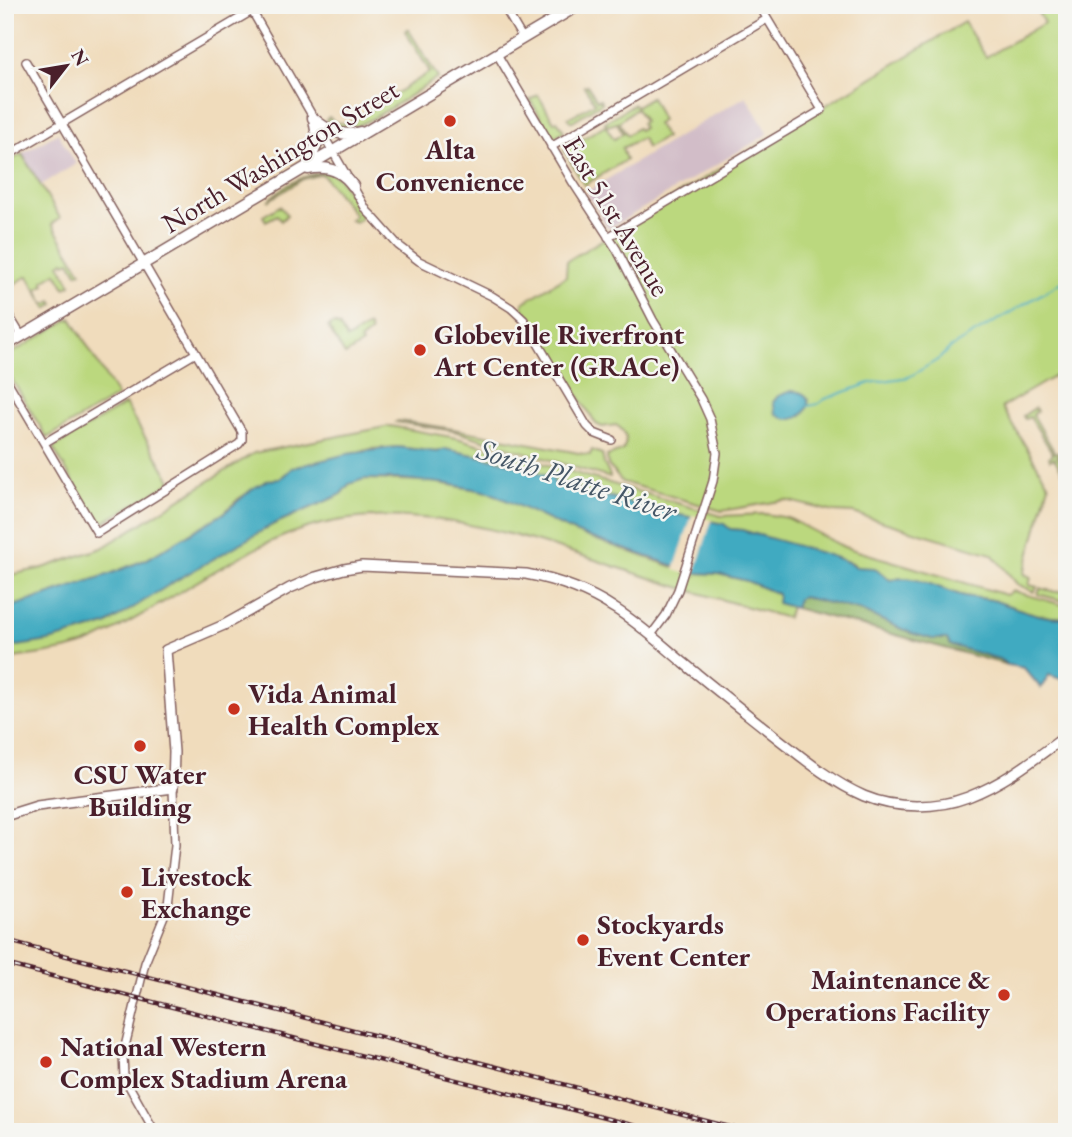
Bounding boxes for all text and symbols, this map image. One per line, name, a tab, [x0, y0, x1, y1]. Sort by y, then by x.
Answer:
north arrow	[32, 32, 102, 102]
text: N	[65, 44, 95, 71]
street label: North Washington Street	[155, 71, 405, 241]
marker: Alta Convenience	[442, 113, 458, 129]
street label: East 51st Avenue	[555, 129, 679, 303]
place label: Alta Convenience	[376, 131, 524, 199]
place label: Globeville Riverfront Art Center (GRACe)	[433, 316, 685, 384]
marker: Globeville Riverfront Art Center (GRACe)	[412, 342, 428, 358]
water label: South Platte River	[472, 429, 683, 531]
place label: Vida Animal Health Complex	[248, 675, 439, 743]
marker: Vida Animal Health Complex	[226, 701, 242, 717]
marker: CSU Water Building	[132, 738, 148, 754]
place label: CSU Water Building	[74, 756, 207, 824]
place label: Livestock Exchange	[141, 858, 252, 926]
marker: Livestock Exchange	[119, 884, 135, 900]
place label: Stockyards Event Center	[597, 906, 751, 974]
marker: Stockyards Event Center	[575, 932, 591, 948]
place label: Maintenance & Operations Facility	[765, 961, 991, 1029]
marker: Maintenance & Operations Facility	[996, 987, 1012, 1003]
place label: National Western Complex Stadium Arena	[60, 1028, 348, 1096]
marker: National Western Complex Stadium Arena	[38, 1054, 54, 1070]

